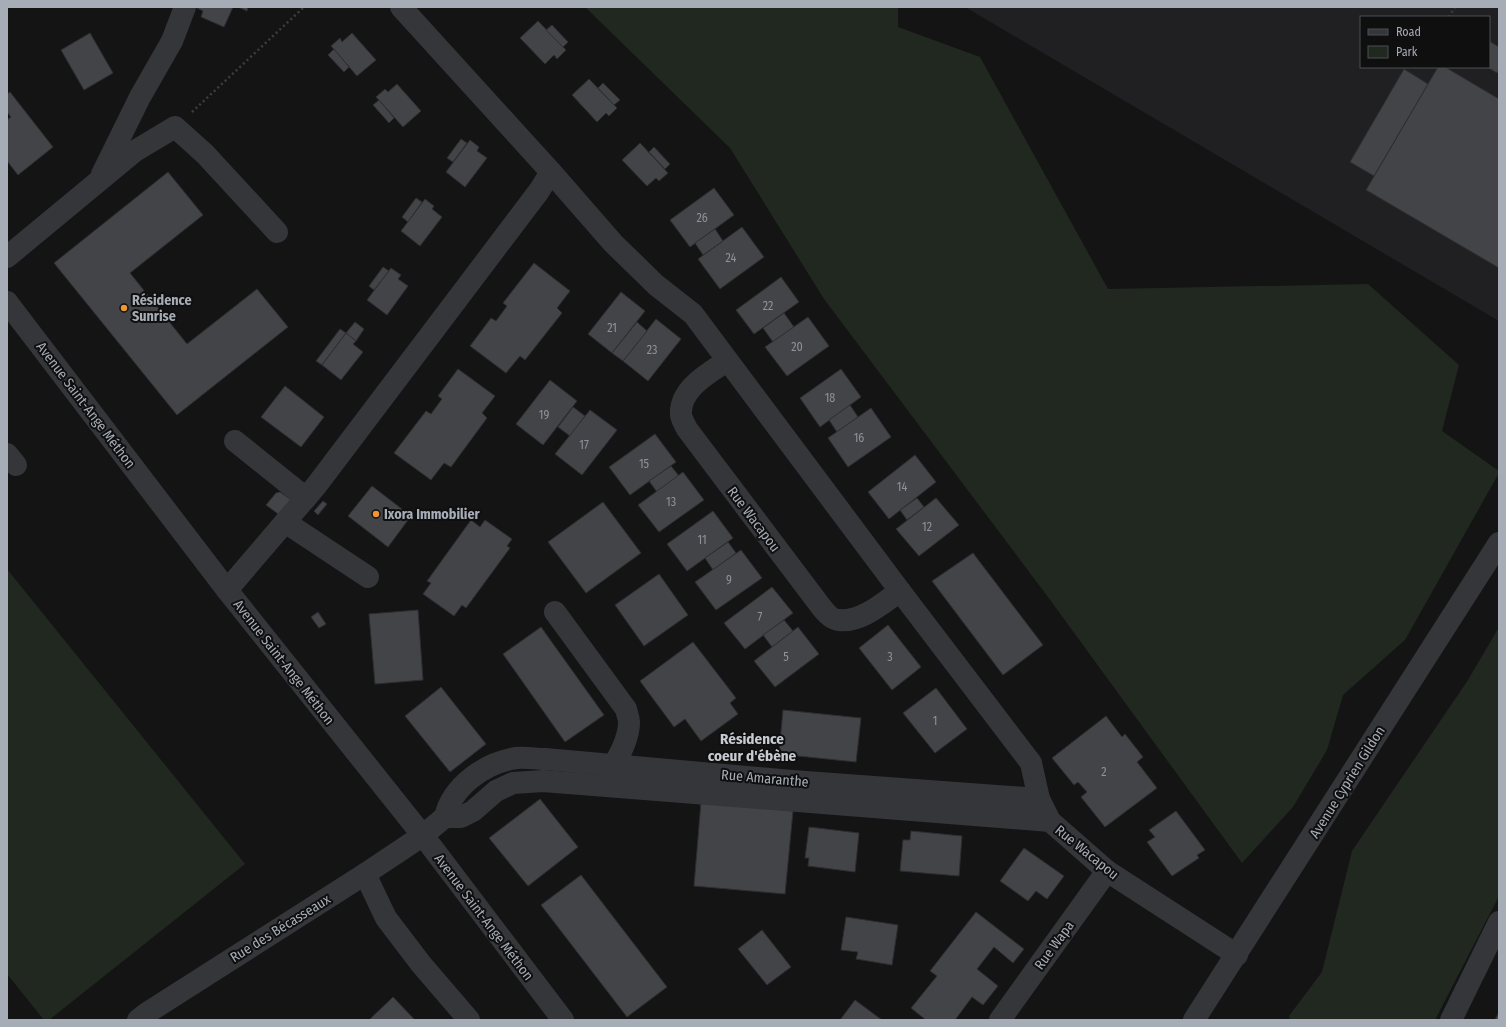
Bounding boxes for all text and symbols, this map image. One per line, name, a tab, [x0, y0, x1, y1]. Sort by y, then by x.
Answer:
legend	[1360, 16, 1490, 68]
text: Road	[1396, 25, 1421, 39]
text: Park	[1396, 45, 1418, 59]
house number: 26	[696, 211, 708, 225]
house number: 24	[726, 251, 737, 265]
place label: Résidence Sunrise	[132, 292, 192, 325]
house number: 22	[763, 299, 773, 313]
marker: Résidence Sunrise	[119, 303, 129, 313]
house number: 21	[607, 321, 617, 335]
street label: Avenue Saint-Ange Méthon	[32, 339, 139, 472]
house number: 20	[791, 340, 803, 354]
house number: 23	[647, 343, 657, 357]
house number: 18	[825, 391, 835, 405]
house number: 19	[539, 408, 549, 422]
house number: 16	[854, 431, 864, 445]
house number: 17	[579, 438, 589, 452]
house number: 15	[639, 457, 650, 471]
house number: 14	[897, 480, 907, 494]
street label: Rue Wacapou	[724, 483, 784, 555]
house number: 13	[666, 495, 676, 509]
place label: Ixora Immobilier	[384, 506, 481, 523]
marker: Ixora Immobilier	[371, 509, 381, 519]
house number: 12	[922, 520, 932, 534]
house number: 11	[697, 533, 707, 547]
house number: 9	[726, 573, 732, 587]
street label: Avenue Saint-Ange Méthon	[230, 596, 338, 728]
house number: 7	[758, 610, 763, 624]
house number: 5	[783, 650, 789, 664]
house number: 3	[887, 650, 893, 664]
house number: 1	[933, 714, 937, 728]
street label: Avenue Cyprien Gildon	[1306, 723, 1389, 841]
district label: Résidence coeur d'ébène	[708, 730, 797, 765]
house number: 2	[1101, 765, 1107, 779]
street label: Rue Amaranthe	[721, 766, 809, 791]
street label: Rue Wacapou	[1051, 822, 1122, 883]
street label: Avenue Saint-Ange Méthon	[430, 851, 537, 984]
street label: Rue des Bécasseaux	[227, 890, 334, 966]
street label: Rue Wapa	[1031, 917, 1078, 973]

